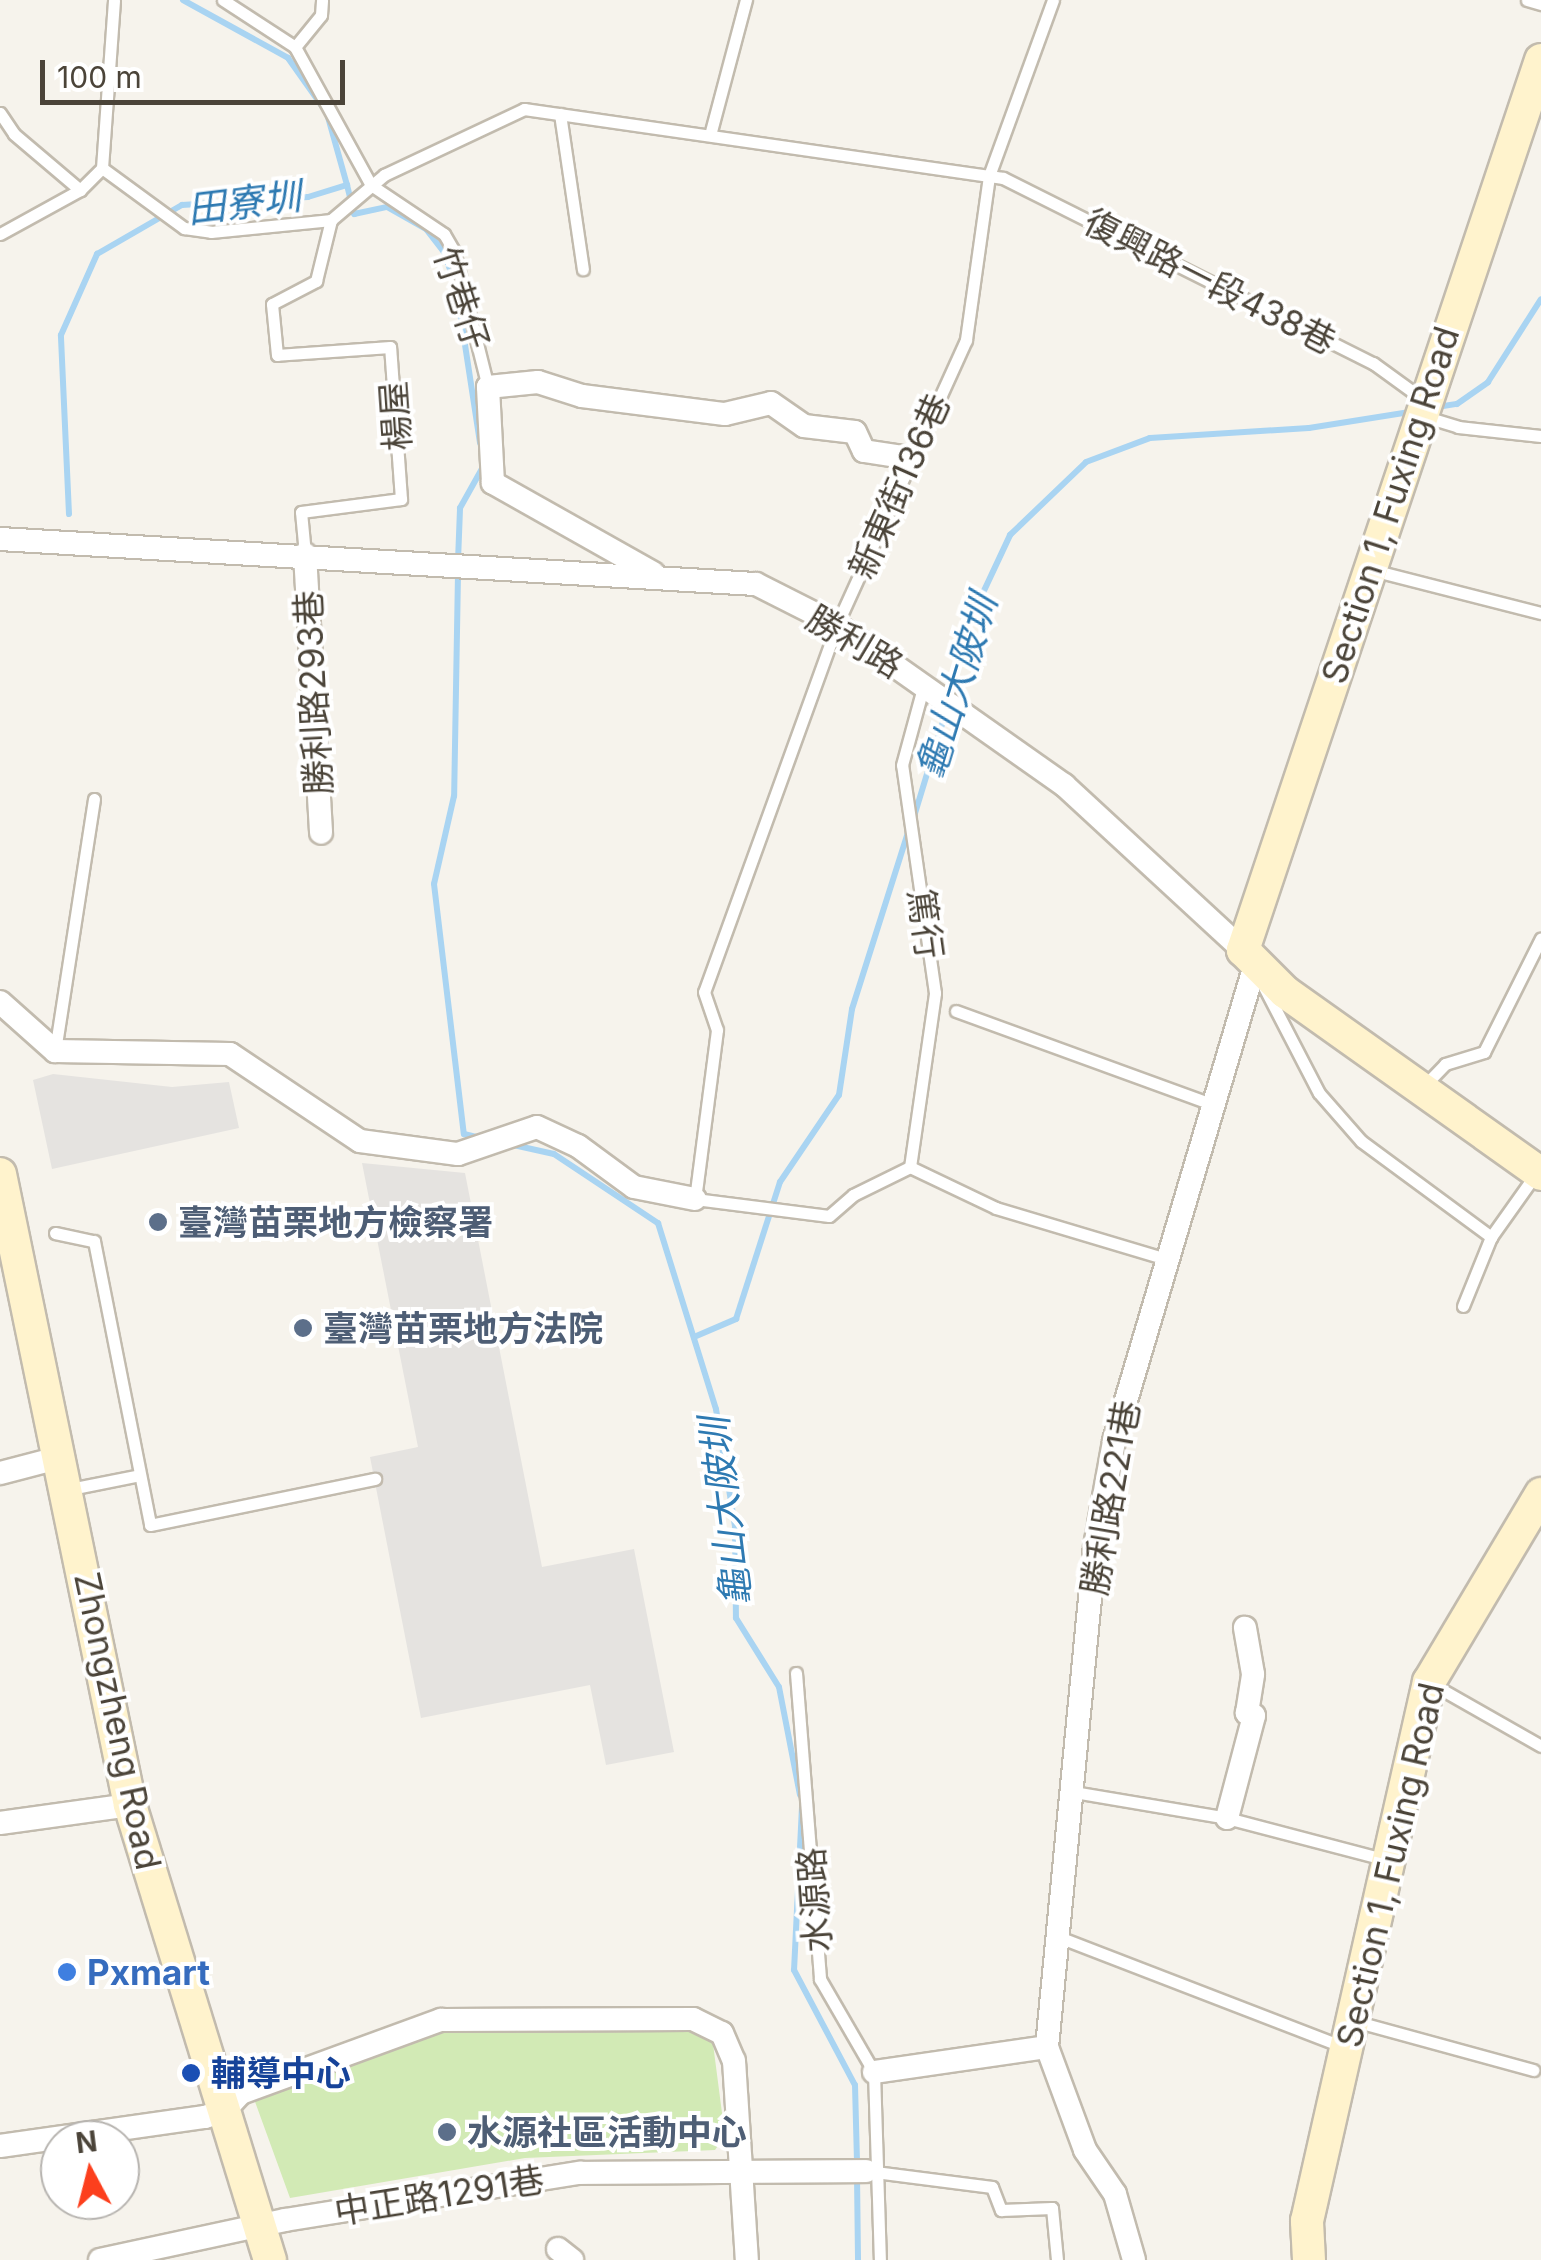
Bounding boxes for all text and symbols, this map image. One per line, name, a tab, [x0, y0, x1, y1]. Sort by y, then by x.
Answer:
scale bar	[45, 40, 350, 102]
text: 100 m	[57, 59, 142, 95]
water label: 田寮圳	[185, 173, 303, 233]
street label: 復興路一段438巷	[1078, 200, 1342, 362]
street label: 竹巷仔	[426, 242, 498, 354]
street label: Section 1, Fuxing Road	[1312, 321, 1468, 689]
street label: 楊屋	[372, 380, 418, 452]
street label: 新東街136巷	[840, 387, 958, 585]
water label: 龜山大陂圳	[907, 589, 1007, 785]
street label: 勝利路293巷	[287, 590, 339, 796]
street label: 勝利路	[799, 596, 911, 686]
street label: 篤行	[900, 886, 952, 962]
place label: 臺灣苗栗地方檢察署	[178, 1201, 493, 1243]
marker: 臺灣苗栗地方檢察署	[147, 1211, 169, 1233]
place label: 臺灣苗栗地方法院	[323, 1307, 603, 1349]
marker: 臺灣苗栗地方法院	[292, 1317, 314, 1339]
street label: 勝利路221巷	[1072, 1397, 1148, 1599]
water label: 龜山大陂圳	[692, 1415, 760, 1609]
street label: Zhongzheng Road	[66, 1569, 170, 1873]
street label: Section 1, Fuxing Road	[1328, 1679, 1452, 2051]
street label: 水源路	[789, 1846, 839, 1954]
place label: Pxmart	[87, 1951, 210, 1993]
marker: Pxmart	[56, 1961, 78, 1983]
place label: 輔導中心	[211, 2052, 351, 2094]
marker: 輔導中心	[180, 2062, 202, 2084]
place label: 水源社區活動中心	[467, 2111, 747, 2153]
north arrow	[40, 2120, 140, 2220]
marker: 水源社區活動中心	[436, 2121, 458, 2143]
text: N	[74, 2124, 99, 2160]
street label: 中正路1291巷	[331, 2158, 547, 2232]

